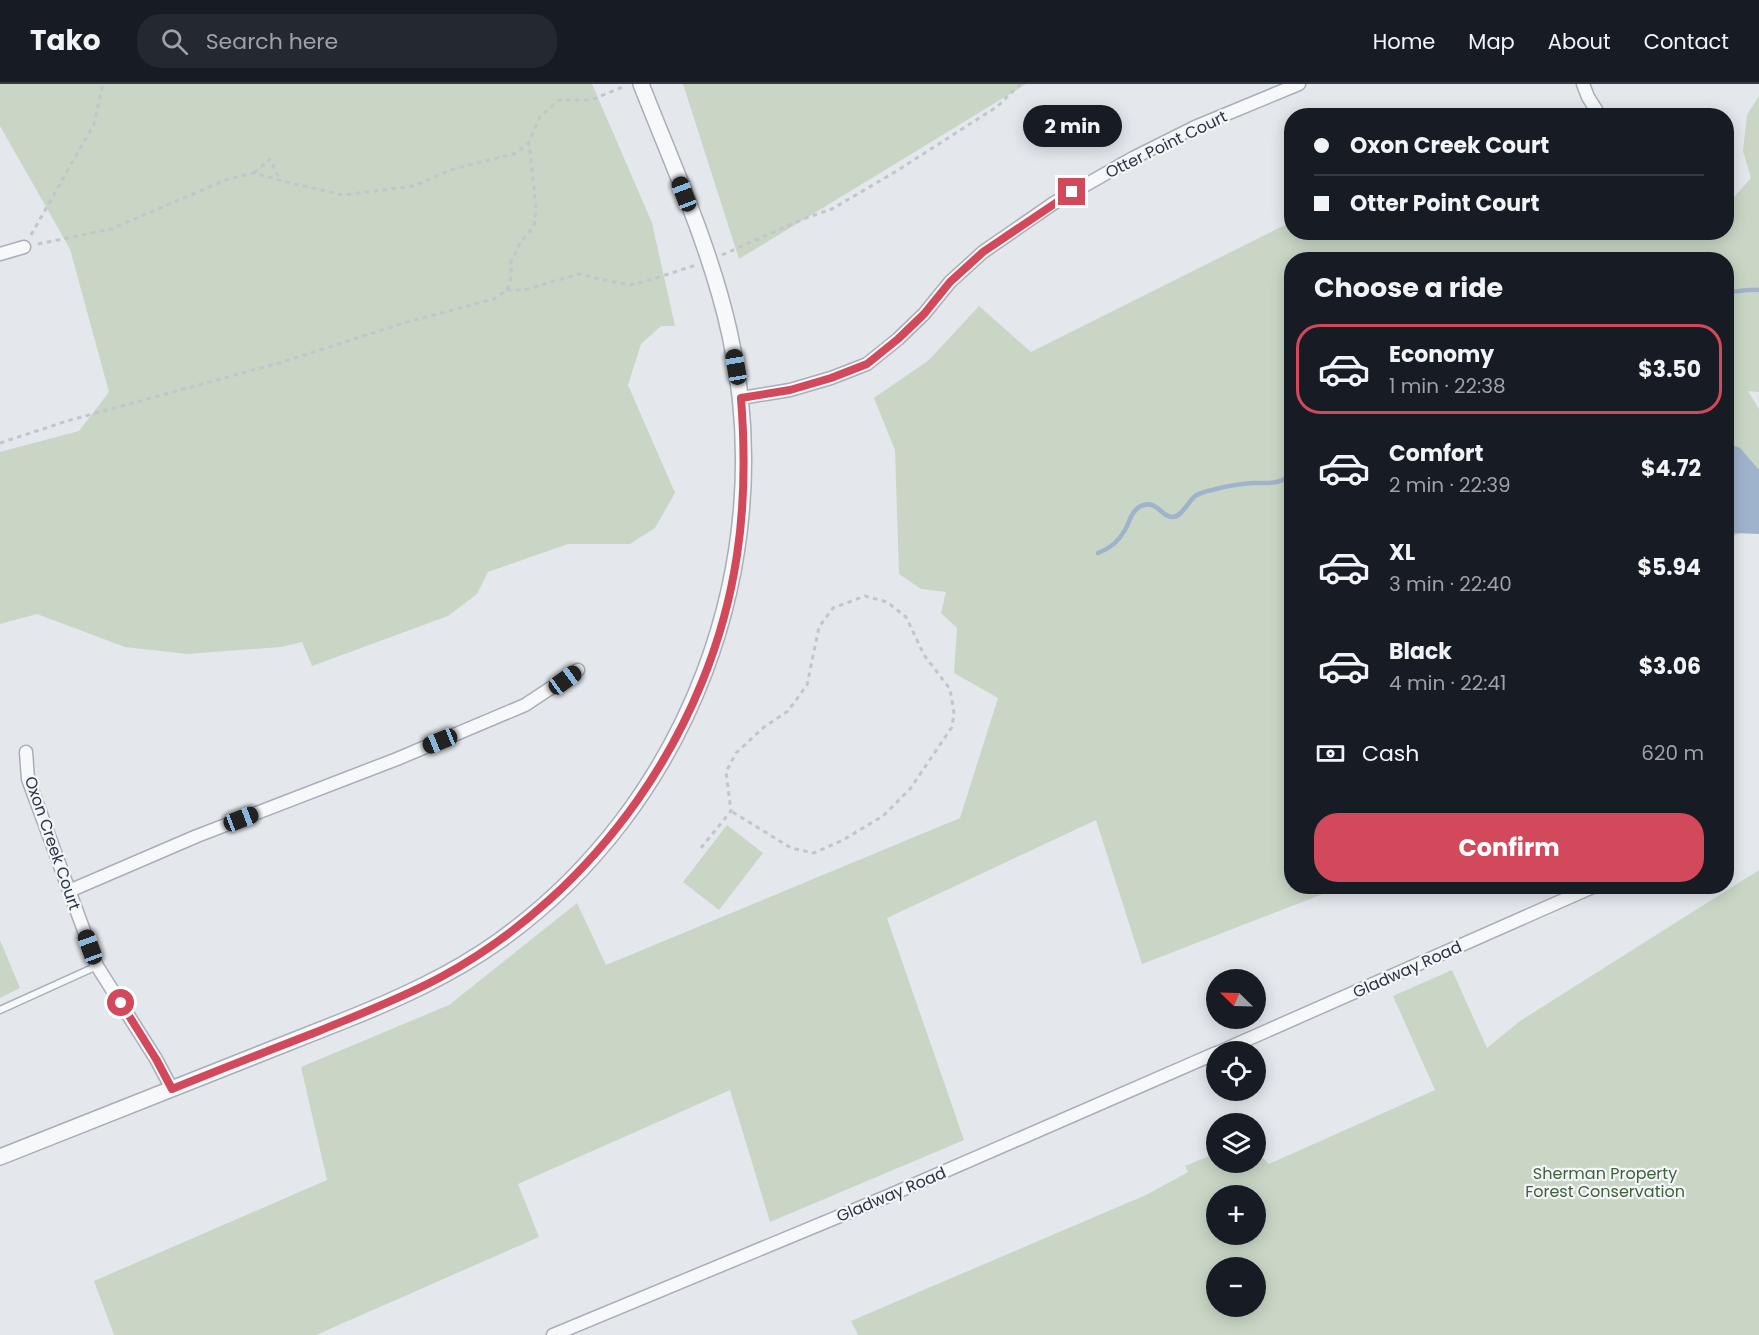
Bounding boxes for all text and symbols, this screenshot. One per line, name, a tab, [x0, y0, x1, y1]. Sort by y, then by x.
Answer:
search box	[137, 14, 557, 68]
text: Tako	[30, 21, 101, 60]
icon: search	[158, 25, 191, 58]
text: Search here	[206, 26, 338, 57]
text: Home	[1373, 27, 1435, 56]
text: Map	[1468, 27, 1515, 56]
text: About	[1548, 27, 1611, 56]
text: Contact	[1644, 27, 1729, 56]
callout: 2 min	[1022, 105, 1122, 147]
street label: Otter Point Court	[1101, 105, 1231, 184]
text: 2 min	[1044, 112, 1101, 140]
text: Oxon Creek Court	[1350, 130, 1549, 161]
car	[669, 174, 699, 214]
route end	[1058, 178, 1085, 205]
text: Otter Point Court	[1350, 188, 1539, 219]
text: Choose a ride	[1314, 269, 1503, 306]
text: Economy	[1389, 339, 1494, 370]
icon: car	[1317, 342, 1371, 396]
car	[724, 348, 748, 386]
text: $3.50	[1638, 354, 1701, 385]
text: 1 min · 22:38	[1389, 372, 1506, 400]
text: Comfort	[1389, 438, 1483, 469]
icon: car	[1317, 441, 1371, 495]
text: $4.72	[1641, 453, 1701, 484]
text: 2 min · 22:39	[1389, 471, 1511, 499]
text: XL	[1389, 537, 1415, 568]
icon: car	[1317, 540, 1371, 594]
text: $5.94	[1638, 552, 1701, 583]
text: 3 min · 22:40	[1389, 570, 1512, 598]
text: Black	[1389, 636, 1452, 667]
icon: car	[1317, 639, 1371, 693]
text: $3.06	[1639, 651, 1701, 682]
car	[545, 662, 585, 698]
text: 4 min · 22:41	[1389, 669, 1506, 697]
car	[420, 726, 460, 756]
icon: cash	[1314, 737, 1347, 770]
text: Cash	[1362, 738, 1419, 769]
text: 620 m	[1641, 739, 1704, 767]
street label: Oxon Creek Court	[19, 773, 86, 913]
car	[221, 804, 261, 834]
button: Confirm	[1314, 813, 1704, 882]
car	[75, 927, 105, 967]
street label: Gladway Road	[1349, 935, 1465, 1004]
north arrow	[1206, 969, 1266, 1029]
map controls	[1206, 969, 1266, 1317]
route start	[107, 989, 134, 1016]
button: locate	[1206, 1041, 1266, 1101]
button: layers	[1206, 1113, 1266, 1173]
street label: Gladway Road	[833, 1161, 949, 1228]
park label: Sherman Property Forest Conservation	[1525, 1162, 1685, 1203]
button: +	[1206, 1185, 1266, 1245]
button: −	[1206, 1257, 1266, 1317]

